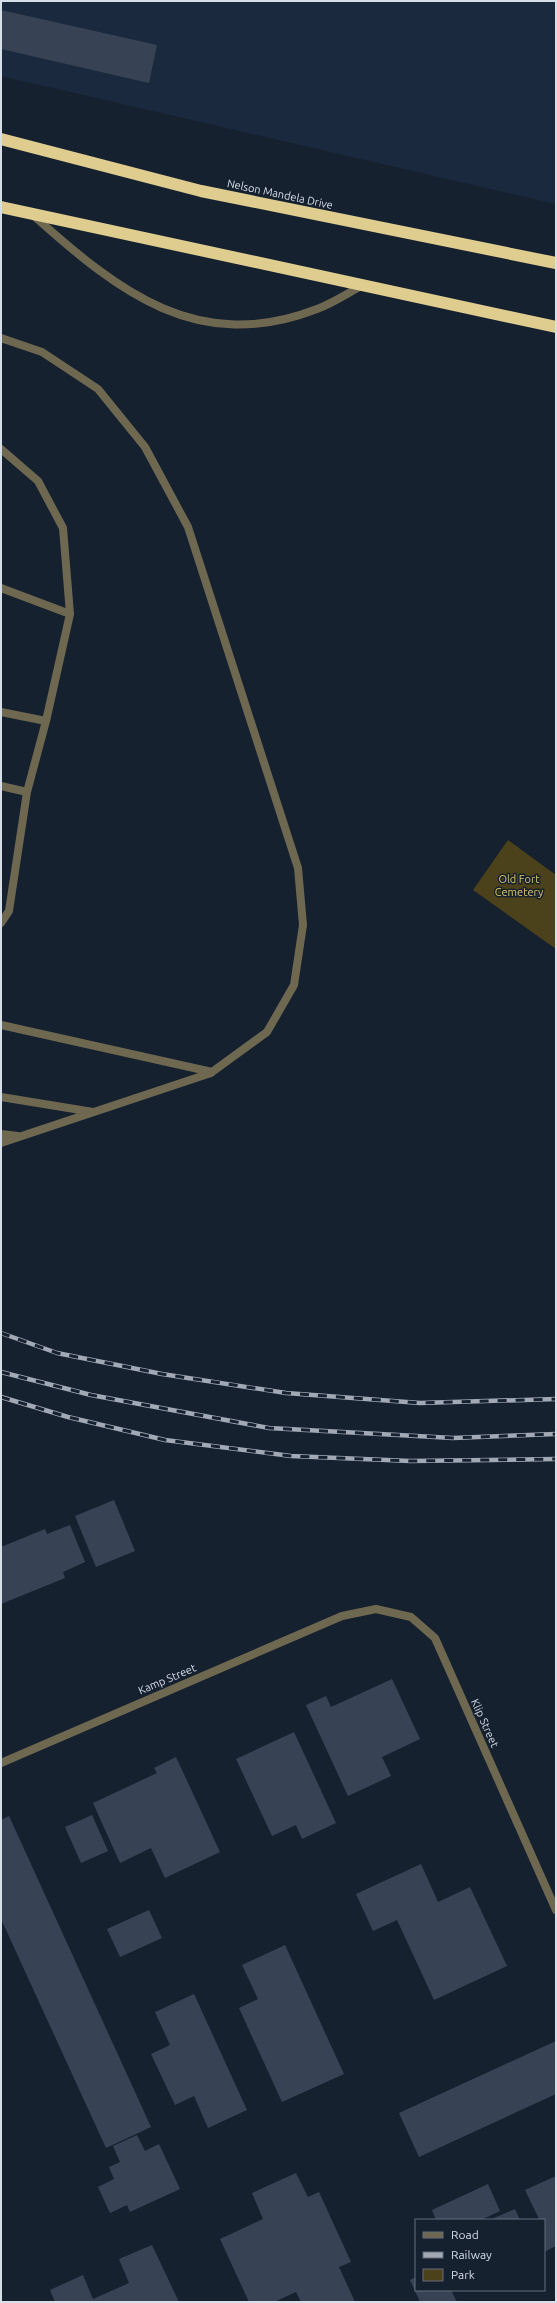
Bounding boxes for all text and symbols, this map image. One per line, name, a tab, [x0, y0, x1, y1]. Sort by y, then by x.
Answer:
street label: Nelson Mandela Drive	[226, 177, 334, 211]
park label: Old Fort Cemetery	[495, 873, 544, 898]
street label: Kamp Street	[136, 1661, 198, 1697]
street label: Klip Street	[469, 1697, 501, 1750]
legend	[415, 2219, 545, 2291]
text: Road	[451, 2228, 479, 2241]
text: Railway	[451, 2248, 492, 2261]
text: Park	[451, 2268, 475, 2281]

